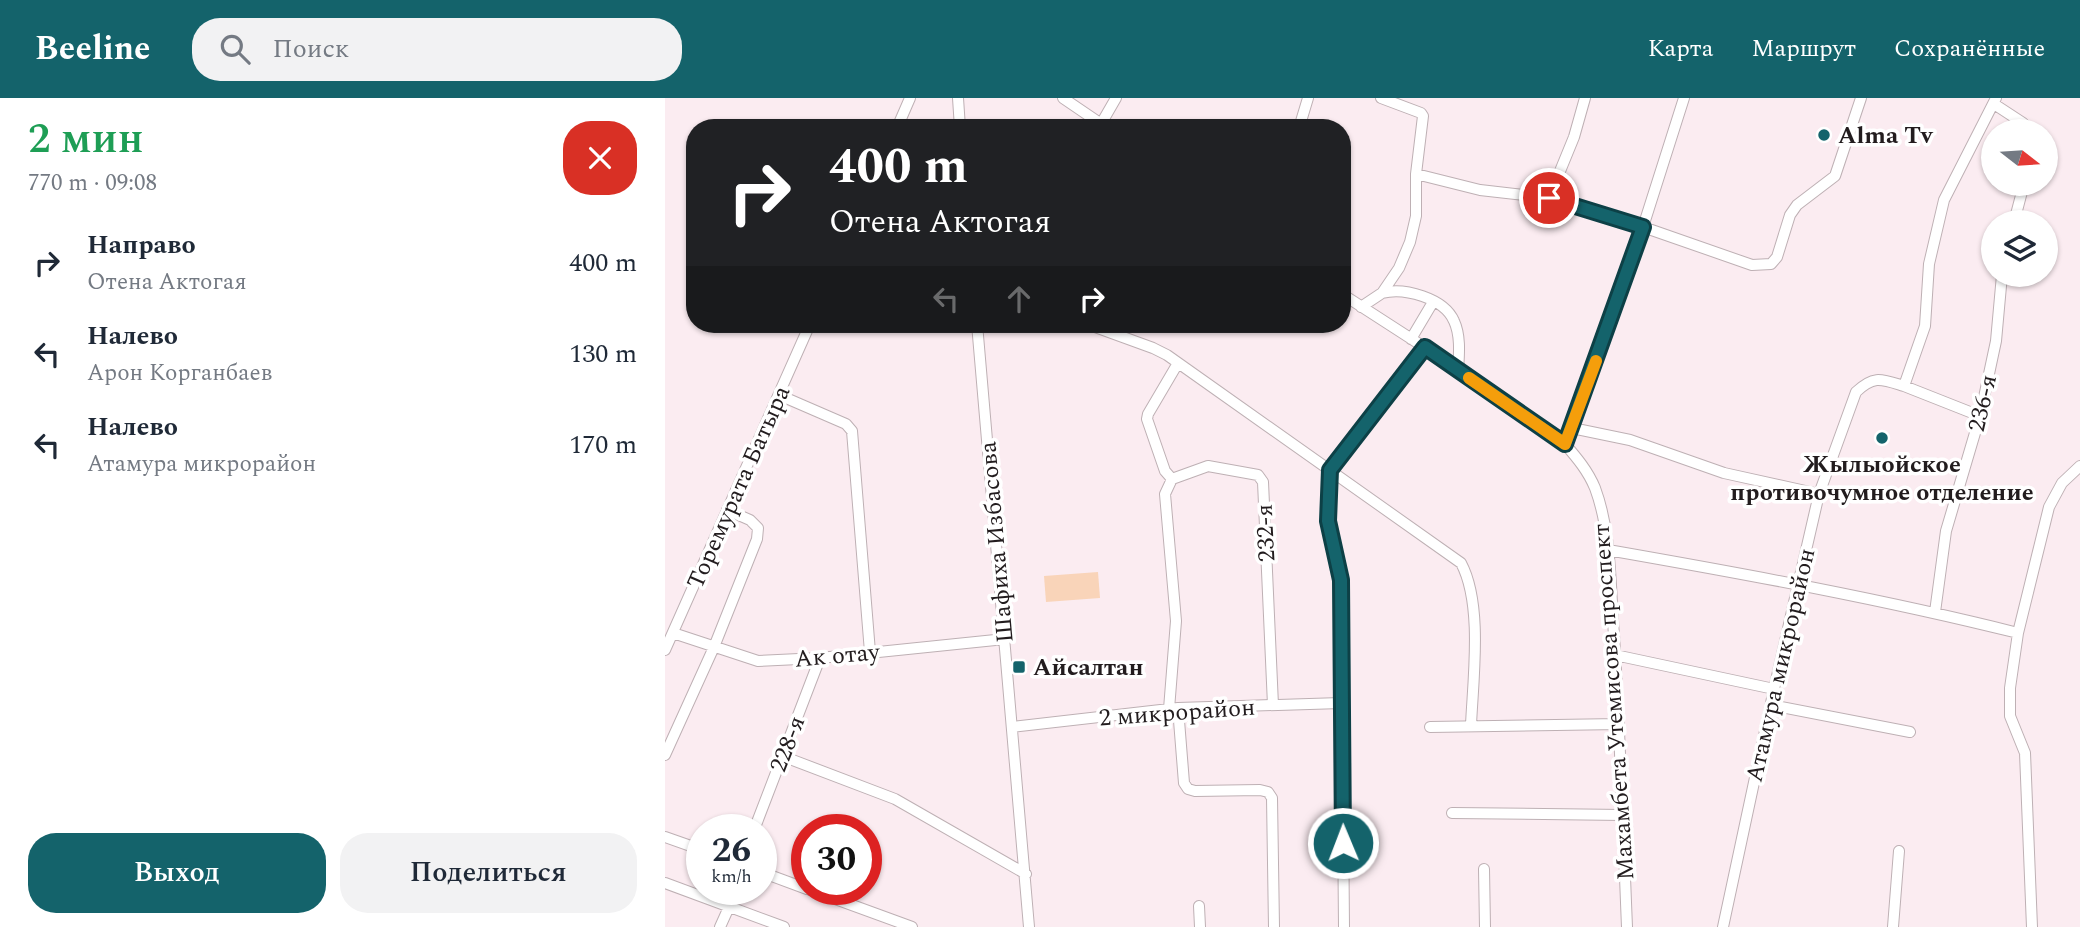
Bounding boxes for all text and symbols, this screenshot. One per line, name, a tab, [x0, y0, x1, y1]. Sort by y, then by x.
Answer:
search box	[192, 18, 682, 81]
text: Beeline	[35, 24, 150, 74]
text: Поиск	[272, 29, 349, 69]
icon: search	[216, 30, 254, 68]
text: Карта	[1648, 31, 1713, 67]
text: Маршрут	[1751, 31, 1856, 67]
text: Сохранённые	[1894, 31, 2045, 67]
text: 2 мин	[28, 108, 143, 171]
place label: Alma Tv	[1838, 118, 1934, 154]
north arrow	[1981, 119, 2058, 196]
map controls	[1981, 119, 2058, 287]
button: close	[563, 121, 637, 195]
marker: Alma Tv	[1816, 127, 1832, 143]
text: 400 m	[829, 130, 968, 205]
icon: right	[714, 147, 805, 238]
text: 770 m · 09:08	[28, 166, 157, 201]
pin	[1519, 168, 1579, 228]
icon: arrive	[1530, 179, 1568, 217]
text: Отена Актогая	[829, 198, 1051, 247]
button: layers	[1981, 210, 2058, 287]
text: Направо	[87, 225, 196, 265]
text: 400 m	[569, 243, 637, 283]
icon: right	[28, 244, 66, 282]
text: Отена Актогая	[87, 265, 246, 300]
icon: left	[927, 280, 965, 318]
icon: ahead	[1000, 280, 1038, 318]
icon: right	[1073, 280, 1111, 318]
text: Налево	[87, 316, 178, 356]
text: 130 m	[569, 334, 637, 374]
icon: left	[28, 335, 66, 373]
text: Арон Корганбаев	[87, 356, 272, 391]
street label: 236-я	[1959, 371, 2007, 435]
street label: Торемурата Батыра	[678, 380, 800, 595]
text: Налево	[87, 407, 178, 447]
text: 170 m	[569, 425, 637, 465]
icon: left	[28, 426, 66, 464]
marker: Жылыойское противочумное отделение	[1874, 430, 1890, 446]
street label: Шафиха Избасова	[970, 439, 1024, 644]
text: Атамура микрорайон	[87, 447, 316, 482]
place label: Жылыойское противочумное отделение	[1730, 447, 2034, 511]
street label: 232-я	[1247, 503, 1285, 563]
street label: Махамбета Утемисова проспект	[1584, 522, 1644, 882]
street label: Атамура микрорайон	[1737, 545, 1825, 786]
street label: Ак отау	[793, 634, 883, 678]
place label: Айсалтан	[1033, 650, 1144, 686]
marker: Айсалтан	[1011, 659, 1027, 675]
street label: 2 микрорайон	[1098, 690, 1256, 736]
street label: 228-я	[761, 711, 815, 778]
position arrow	[1306, 806, 1380, 880]
speed limit sign: 30	[791, 814, 882, 905]
text: 26	[712, 824, 751, 877]
button: Выход	[28, 833, 326, 913]
button: Поделиться	[340, 833, 637, 913]
text: km/h	[711, 863, 752, 890]

